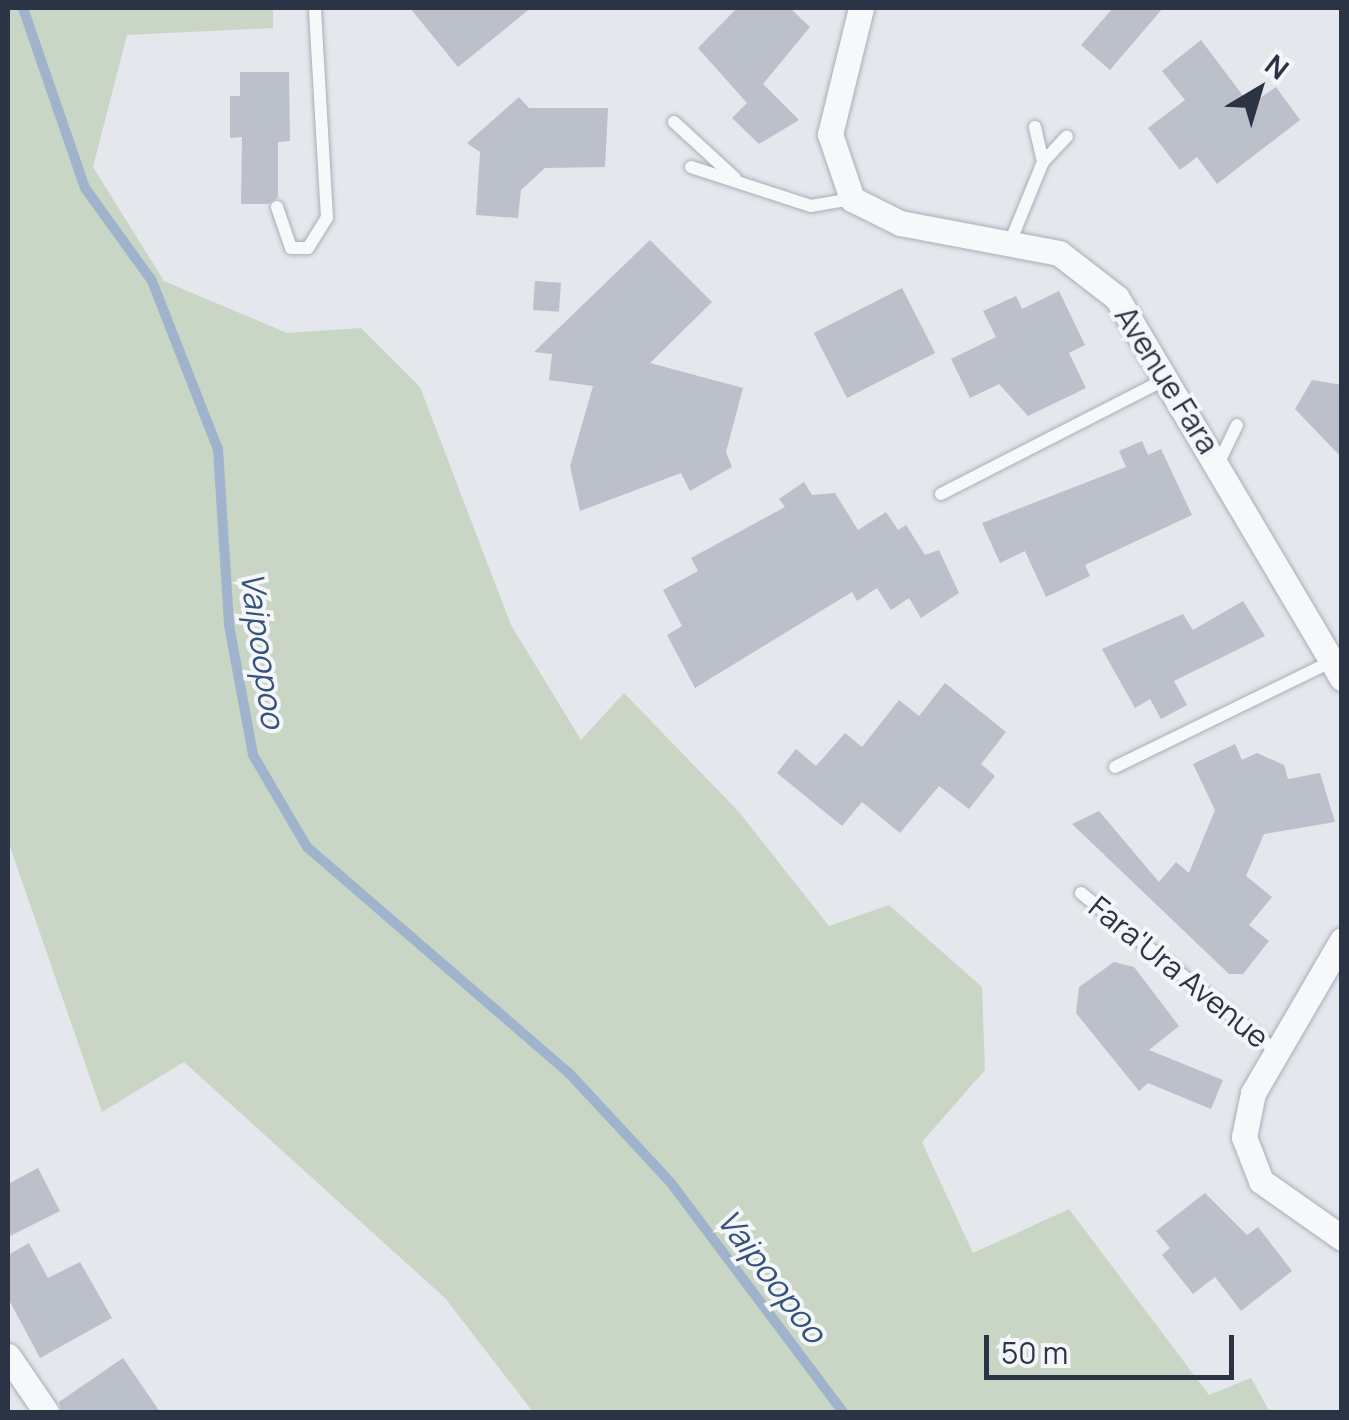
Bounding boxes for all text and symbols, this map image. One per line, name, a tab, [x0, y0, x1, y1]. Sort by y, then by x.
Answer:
north arrow	[1209, 40, 1309, 140]
text: N	[1258, 45, 1297, 88]
street label: Avenue Fara	[1108, 300, 1226, 460]
water label: Vaipoopoo	[233, 570, 293, 730]
street label: Fara'Ura Avenue	[1082, 889, 1276, 1055]
water label: Vaipoopoo	[710, 1202, 834, 1350]
scale bar	[989, 1315, 1239, 1377]
text: 50 m	[1001, 1332, 1068, 1373]

